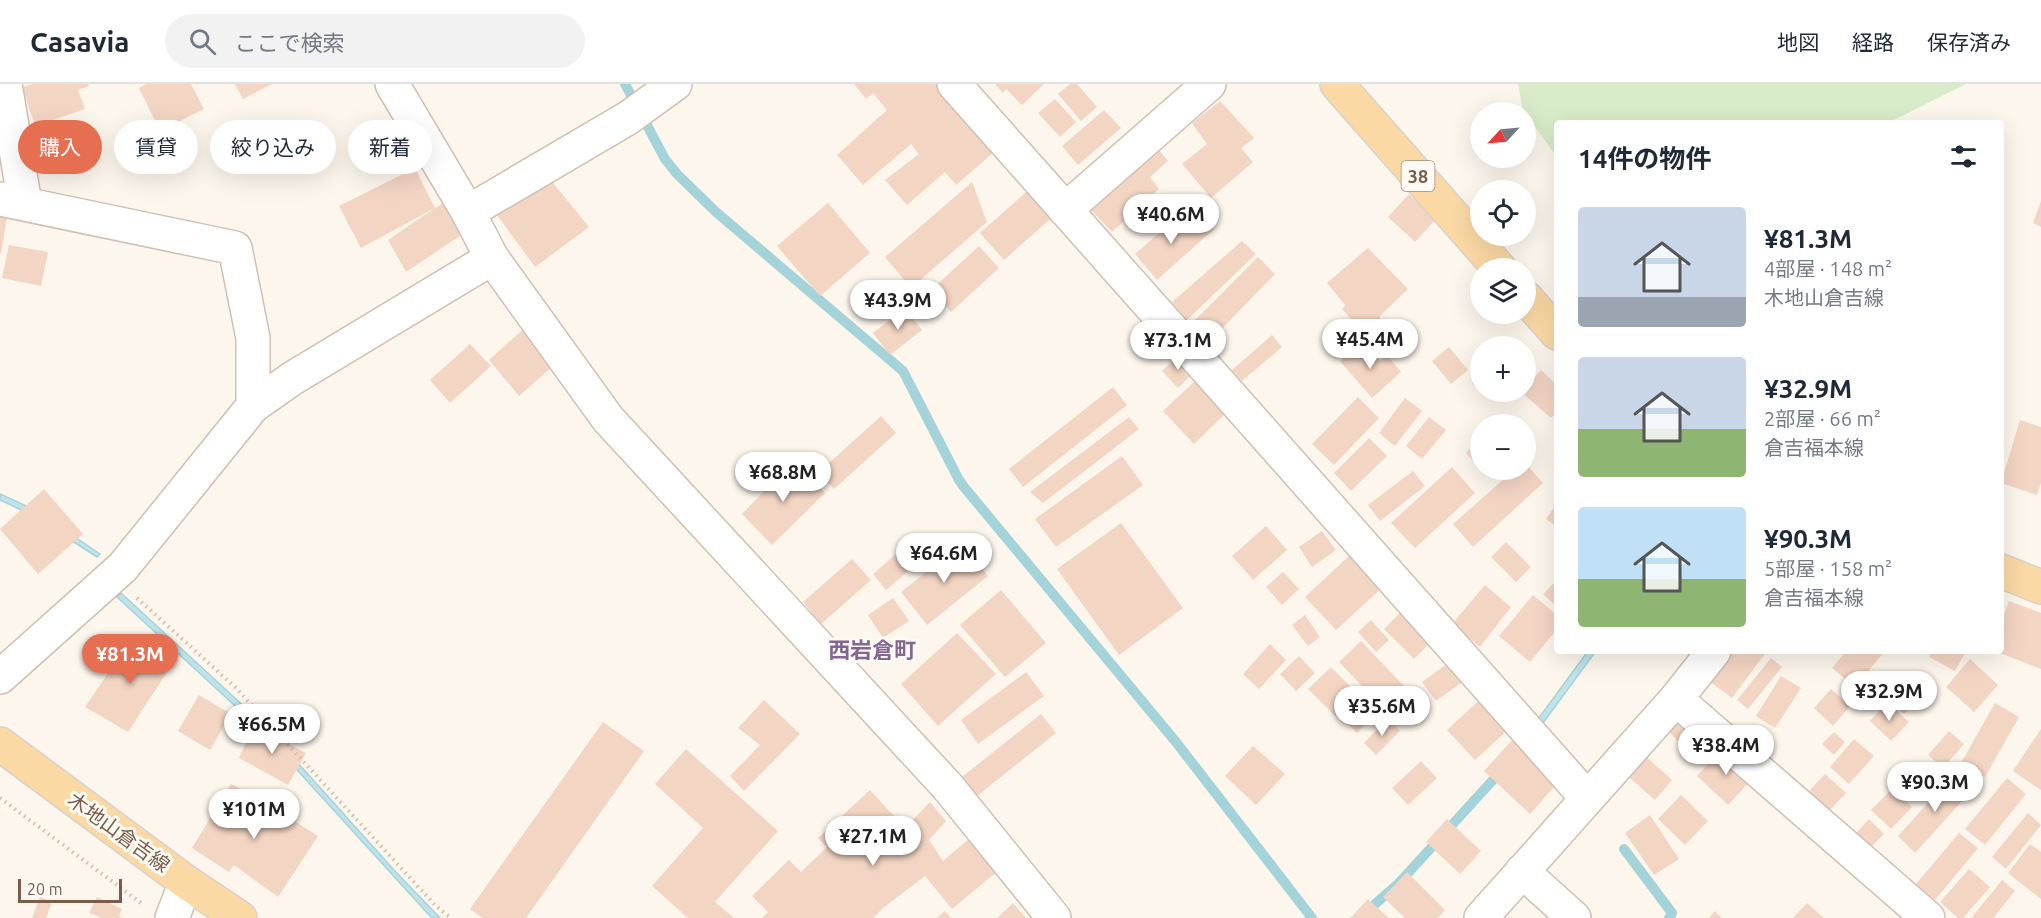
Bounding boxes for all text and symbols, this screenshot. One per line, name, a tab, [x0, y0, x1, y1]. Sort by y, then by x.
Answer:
search box	[165, 14, 585, 68]
icon: search	[186, 25, 219, 58]
text: Casavia	[30, 26, 129, 57]
text: ここで検索	[234, 30, 344, 55]
text: 地図	[1777, 30, 1819, 54]
text: 経路	[1852, 30, 1894, 54]
text: 保存済み	[1927, 30, 2011, 54]
north arrow	[1470, 102, 1536, 168]
map controls	[1470, 102, 1536, 480]
chip: 購入	[18, 120, 102, 174]
chip: 賃貸	[114, 120, 198, 174]
chip: 絞り込み	[210, 120, 336, 174]
chip: 新着	[348, 120, 432, 174]
icon: filters	[1947, 140, 1980, 173]
text: 14件の物件	[1578, 144, 1711, 173]
road number: 38	[1402, 161, 1434, 191]
button: locate	[1470, 180, 1536, 246]
pin: ¥40.6M	[1122, 194, 1220, 245]
text: ¥40.6M	[1137, 202, 1205, 225]
text: ¥81.3M	[1764, 224, 1852, 253]
icon: home	[1626, 231, 1698, 303]
text: 4部屋 · 148 m²	[1764, 257, 1892, 280]
button: layers	[1470, 258, 1536, 324]
pin: ¥43.9M	[849, 280, 947, 331]
text: 木地山倉吉線	[1764, 286, 1884, 309]
text: ¥43.9M	[864, 288, 932, 311]
pin: ¥45.4M	[1321, 319, 1419, 370]
pin: ¥73.1M	[1129, 320, 1227, 371]
text: ¥45.4M	[1336, 327, 1404, 350]
text: ¥73.1M	[1144, 328, 1212, 351]
button: +	[1470, 336, 1536, 402]
text: ¥32.9M	[1764, 374, 1852, 403]
icon: home	[1626, 381, 1698, 453]
text: 2部屋 · 66 m²	[1764, 407, 1881, 430]
button: −	[1470, 414, 1536, 480]
text: 倉吉福本線	[1764, 436, 1864, 459]
pin: ¥68.8M	[734, 452, 832, 503]
text: ¥68.8M	[749, 460, 817, 483]
text: ¥90.3M	[1764, 524, 1852, 553]
icon: home	[1626, 531, 1698, 603]
pin: ¥64.6M	[895, 533, 993, 584]
text: ¥64.6M	[910, 541, 978, 564]
text: 5部屋 · 158 m²	[1764, 557, 1892, 580]
text: 倉吉福本線	[1764, 586, 1864, 609]
pin: ¥81.3M	[81, 634, 179, 685]
district label: 西岩倉町	[828, 637, 916, 662]
text: ¥81.3M	[96, 642, 164, 665]
pin: ¥32.9M	[1840, 671, 1938, 722]
text: ¥32.9M	[1855, 679, 1923, 702]
pin: ¥35.6M	[1333, 686, 1431, 737]
text: ¥35.6M	[1348, 694, 1416, 717]
pin: ¥66.5M	[223, 704, 321, 755]
text: ¥66.5M	[238, 712, 306, 735]
pin: ¥38.4M	[1677, 725, 1775, 776]
text: ¥38.4M	[1692, 733, 1760, 756]
pin: ¥90.3M	[1886, 762, 1984, 813]
text: ¥90.3M	[1901, 770, 1969, 793]
street label: 木地山倉吉線	[64, 787, 174, 877]
pin: ¥101M	[212, 789, 296, 840]
text: ¥101M	[223, 797, 285, 820]
pin: ¥27.1M	[824, 816, 922, 867]
text: ¥27.1M	[839, 824, 907, 847]
scale bar	[18, 876, 122, 904]
text: 20 m	[27, 880, 63, 898]

